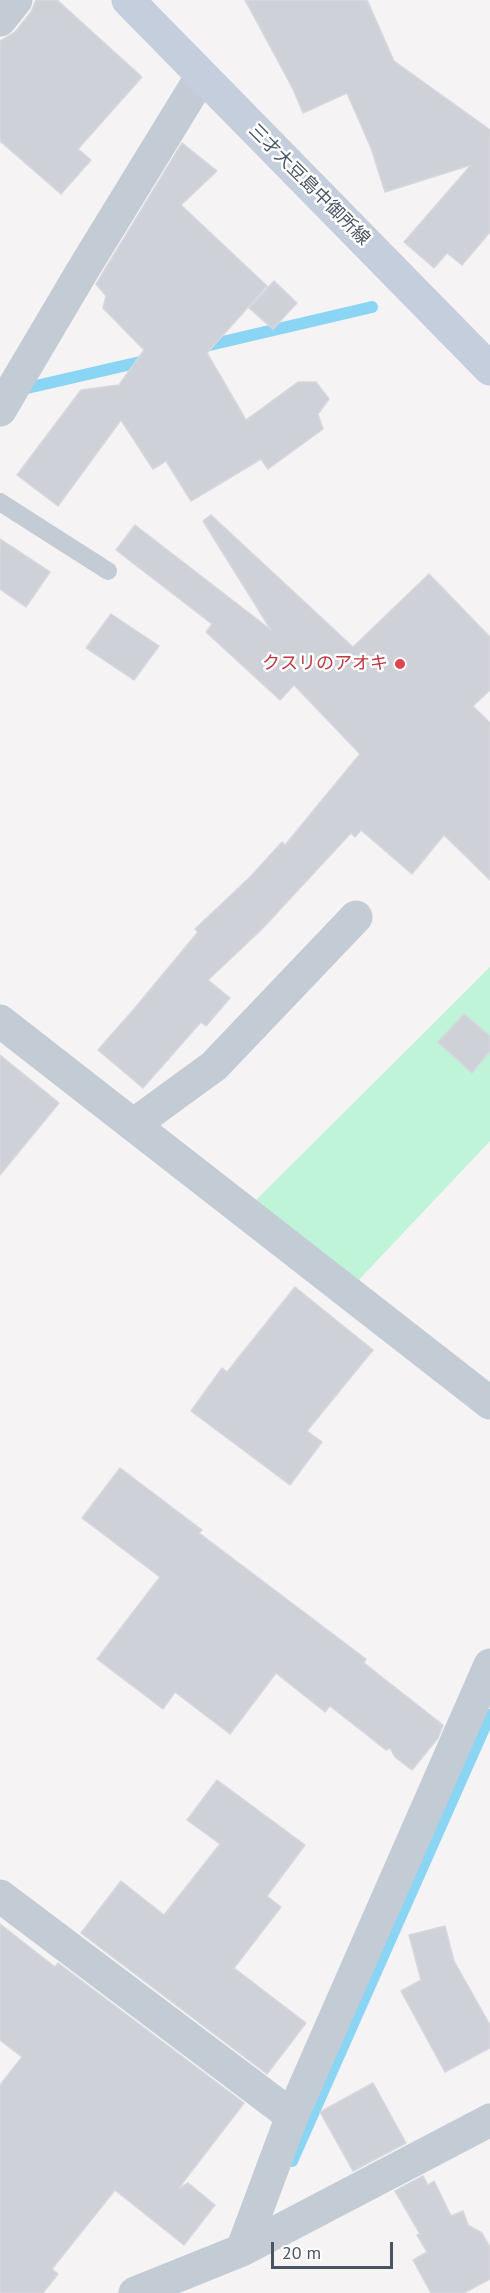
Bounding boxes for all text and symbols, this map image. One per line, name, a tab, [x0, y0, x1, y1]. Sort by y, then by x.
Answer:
street label: 三才大豆島中御所線	[244, 120, 374, 250]
place label: クスリのアオキ	[262, 653, 388, 675]
marker: クスリのアオキ	[393, 657, 407, 671]
scale bar	[274, 2230, 396, 2268]
text: 20 m	[282, 2241, 321, 2264]

